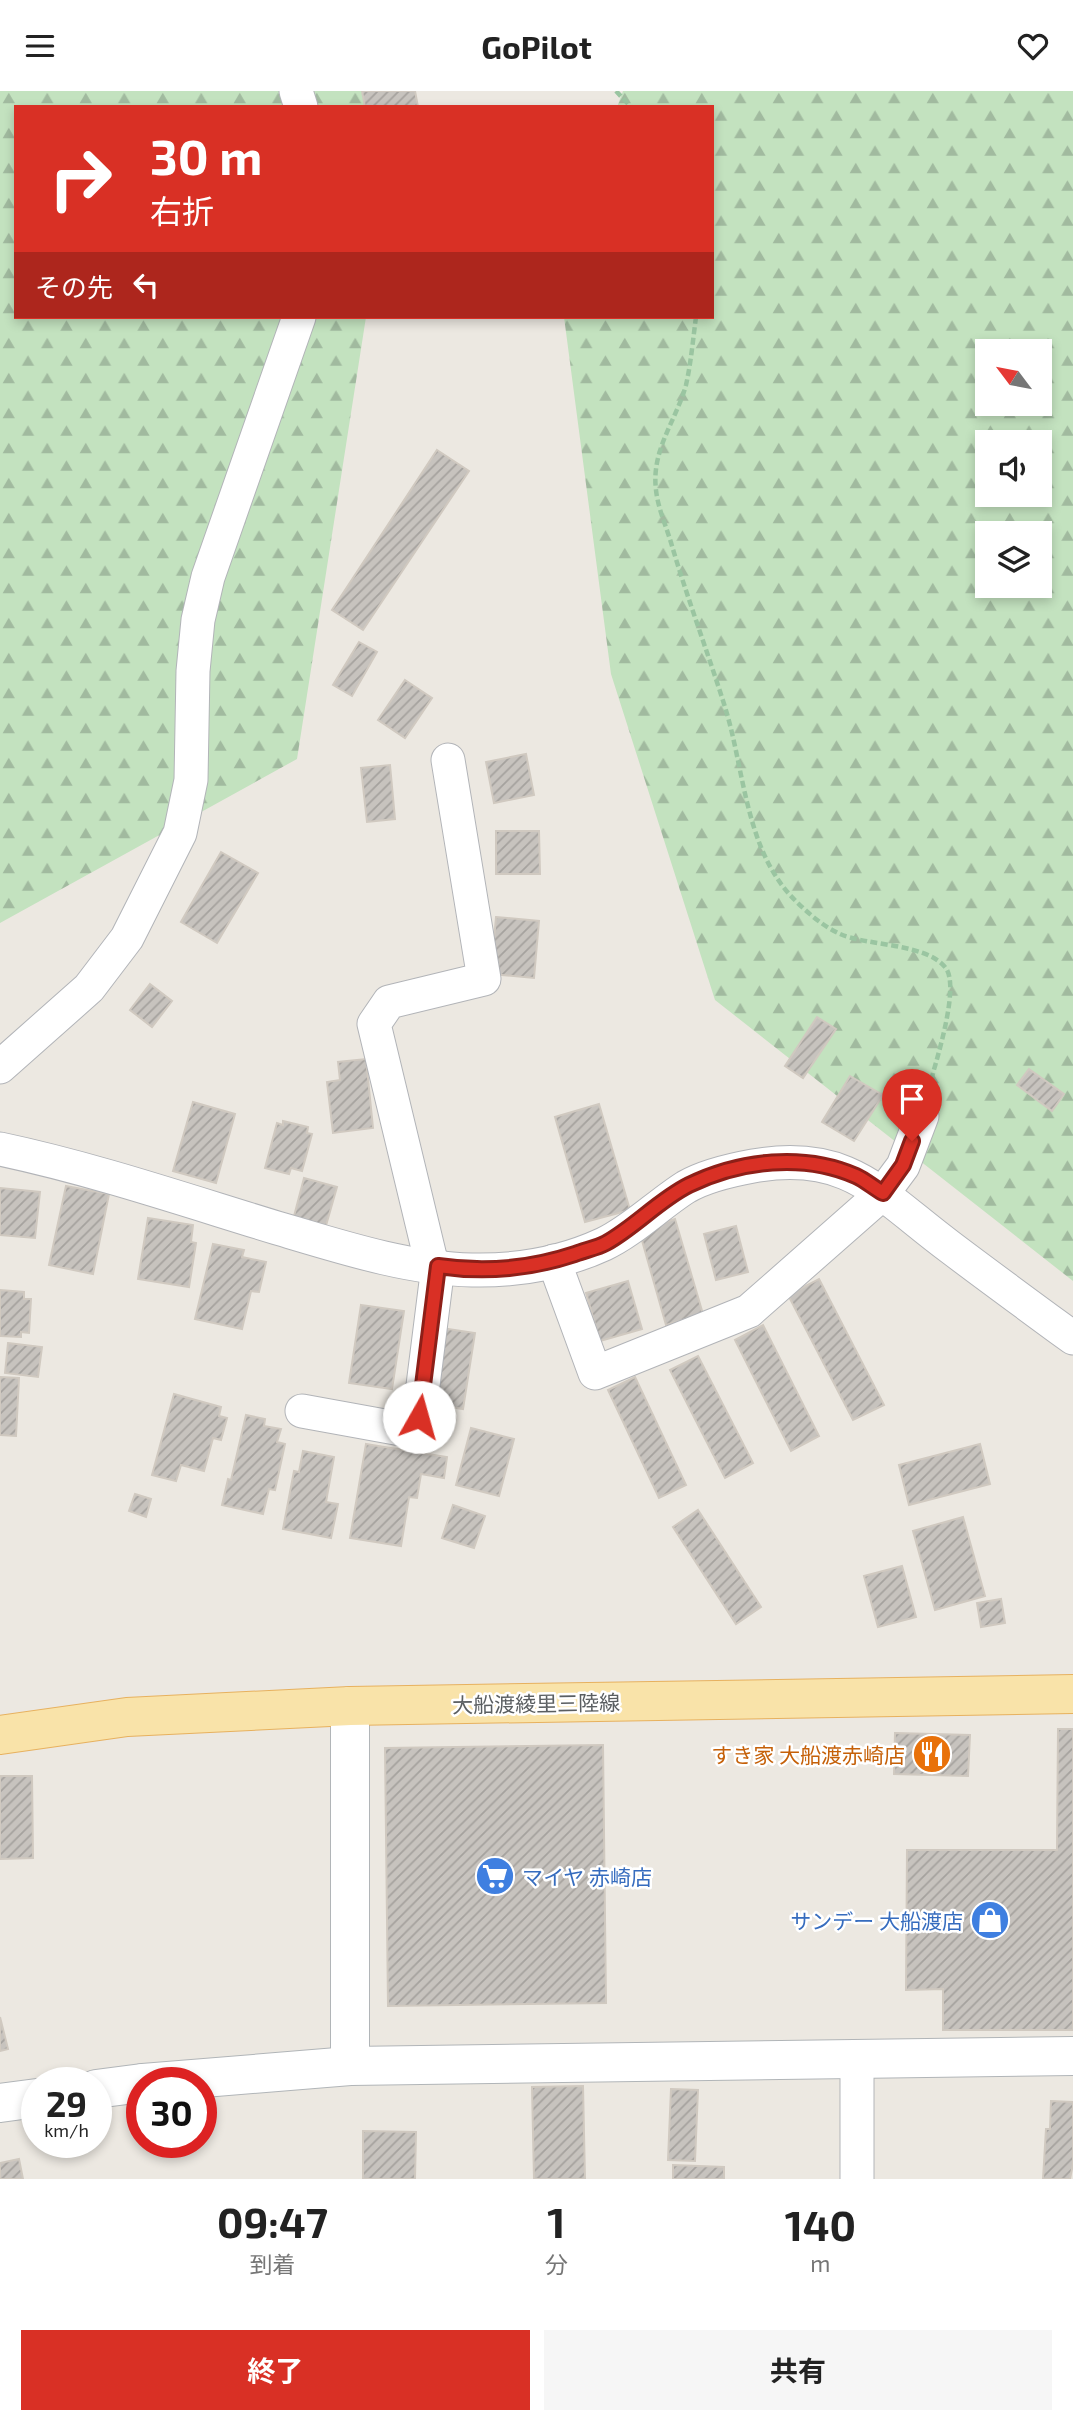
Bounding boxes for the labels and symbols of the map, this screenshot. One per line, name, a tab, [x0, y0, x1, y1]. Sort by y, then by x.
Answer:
north arrow	[975, 339, 1052, 417]
pin	[882, 1069, 942, 1141]
position arrow	[382, 1380, 456, 1454]
street label: 大船渡綾里三陸線	[452, 1689, 620, 1717]
restaurant icon: すき家 大船渡赤崎店	[911, 1733, 953, 1775]
place label: すき家 大船渡赤崎店	[711, 1742, 905, 1767]
supermarket icon: マイヤ 赤崎店	[474, 1855, 516, 1897]
place label: マイヤ 赤崎店	[522, 1864, 652, 1889]
shop icon: サンデー 大船渡店	[969, 1899, 1011, 1941]
place label: サンデー 大船渡店	[790, 1908, 963, 1933]
speed limit sign: 30	[126, 2067, 217, 2158]

